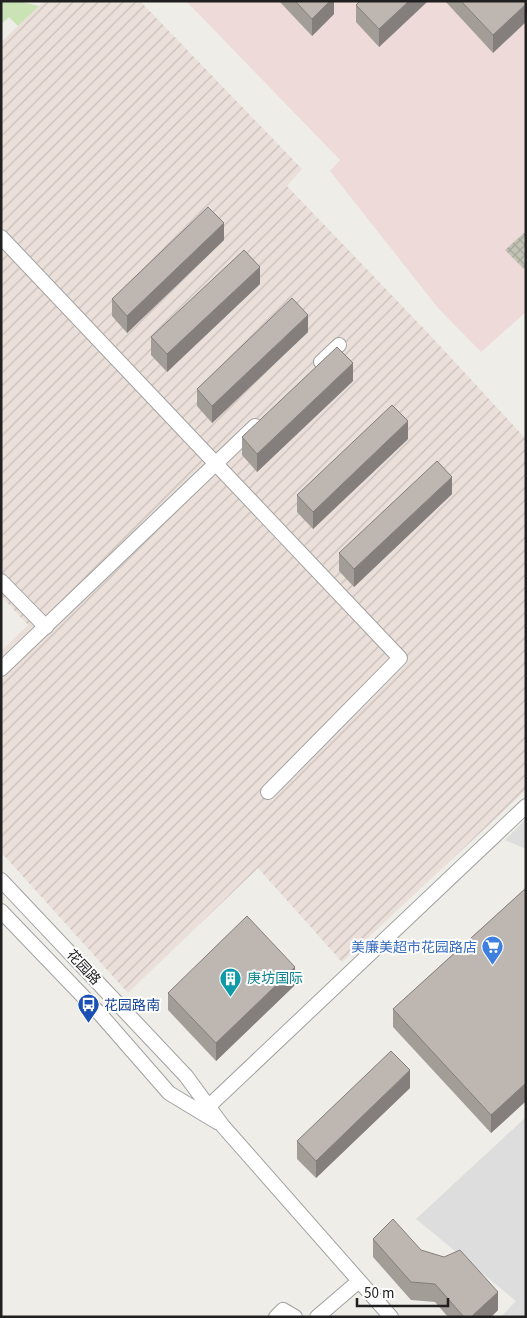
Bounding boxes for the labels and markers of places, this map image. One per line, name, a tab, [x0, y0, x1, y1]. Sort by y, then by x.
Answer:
supermarket icon: 美廉美超市花园路店	[481, 935, 505, 966]
place label: 美廉美超市花园路店	[351, 938, 477, 958]
building icon: 庚坊国际	[219, 966, 243, 997]
place label: 庚坊国际	[247, 969, 303, 989]
bus stop icon: 花园路南	[76, 993, 100, 1024]
place label: 花园路南	[104, 996, 160, 1016]

